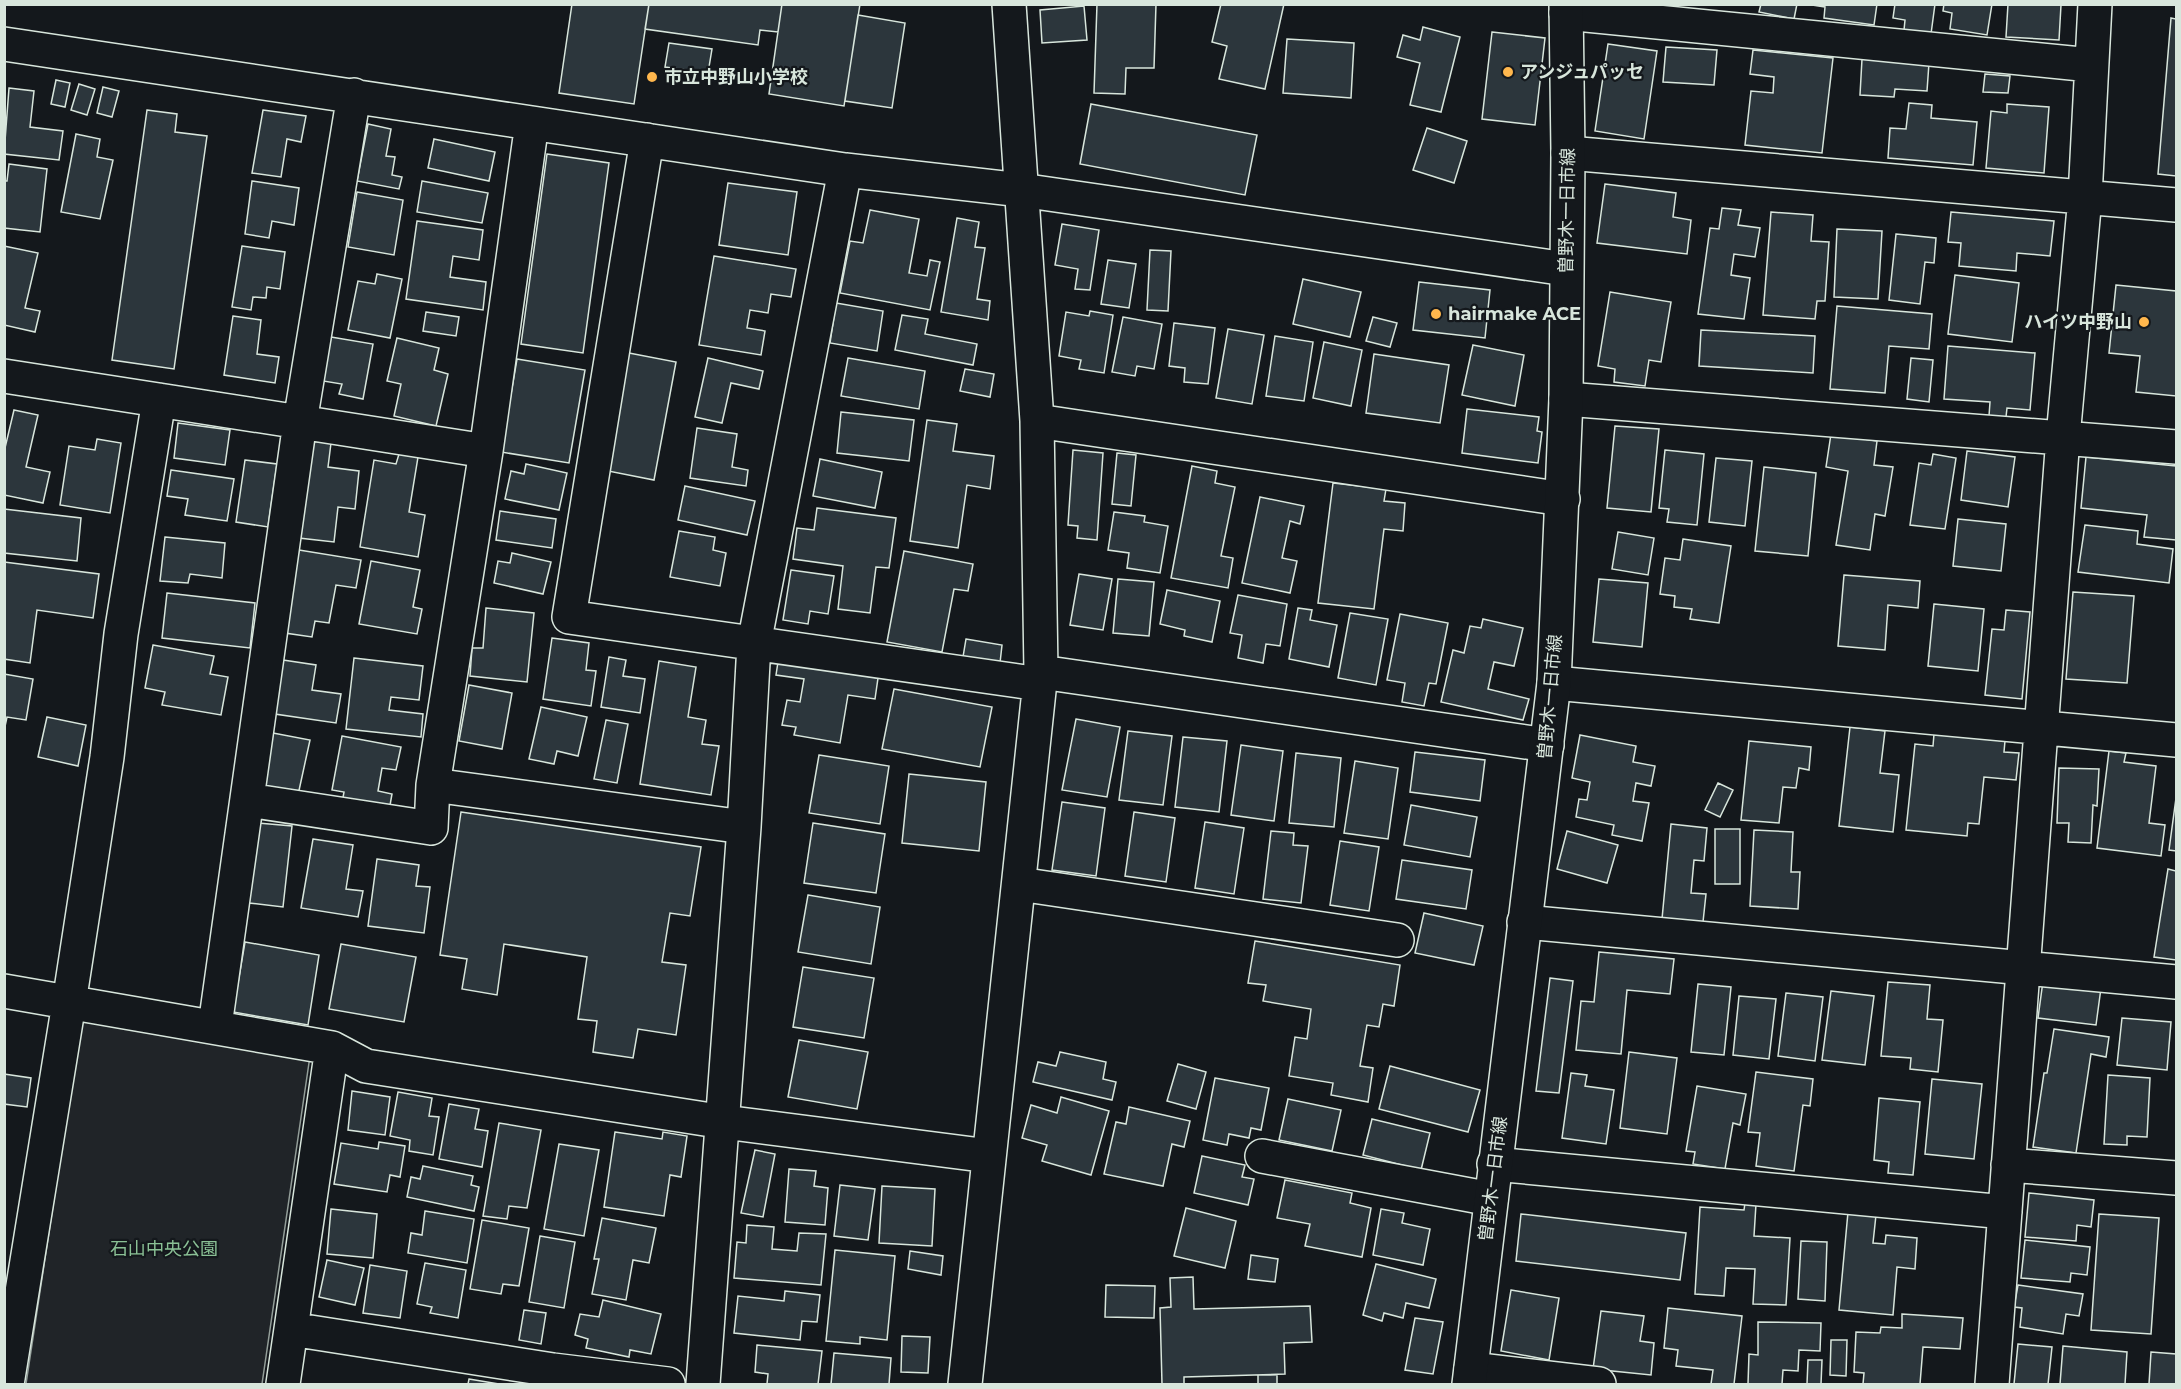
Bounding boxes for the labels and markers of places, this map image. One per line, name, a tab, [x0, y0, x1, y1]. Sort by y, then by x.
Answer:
place label: アンジュパッセ	[1520, 61, 1644, 83]
marker: アンジュパッセ	[1501, 65, 1515, 79]
place label: 市立中野山小学校	[664, 66, 808, 88]
marker: 市立中野山小学校	[645, 70, 659, 84]
place label: hairmake ACE	[1448, 303, 1581, 325]
marker: hairmake ACE	[1429, 307, 1443, 321]
place label: ハイツ中野山	[2024, 311, 2132, 333]
marker: ハイツ中野山	[2137, 315, 2151, 329]

